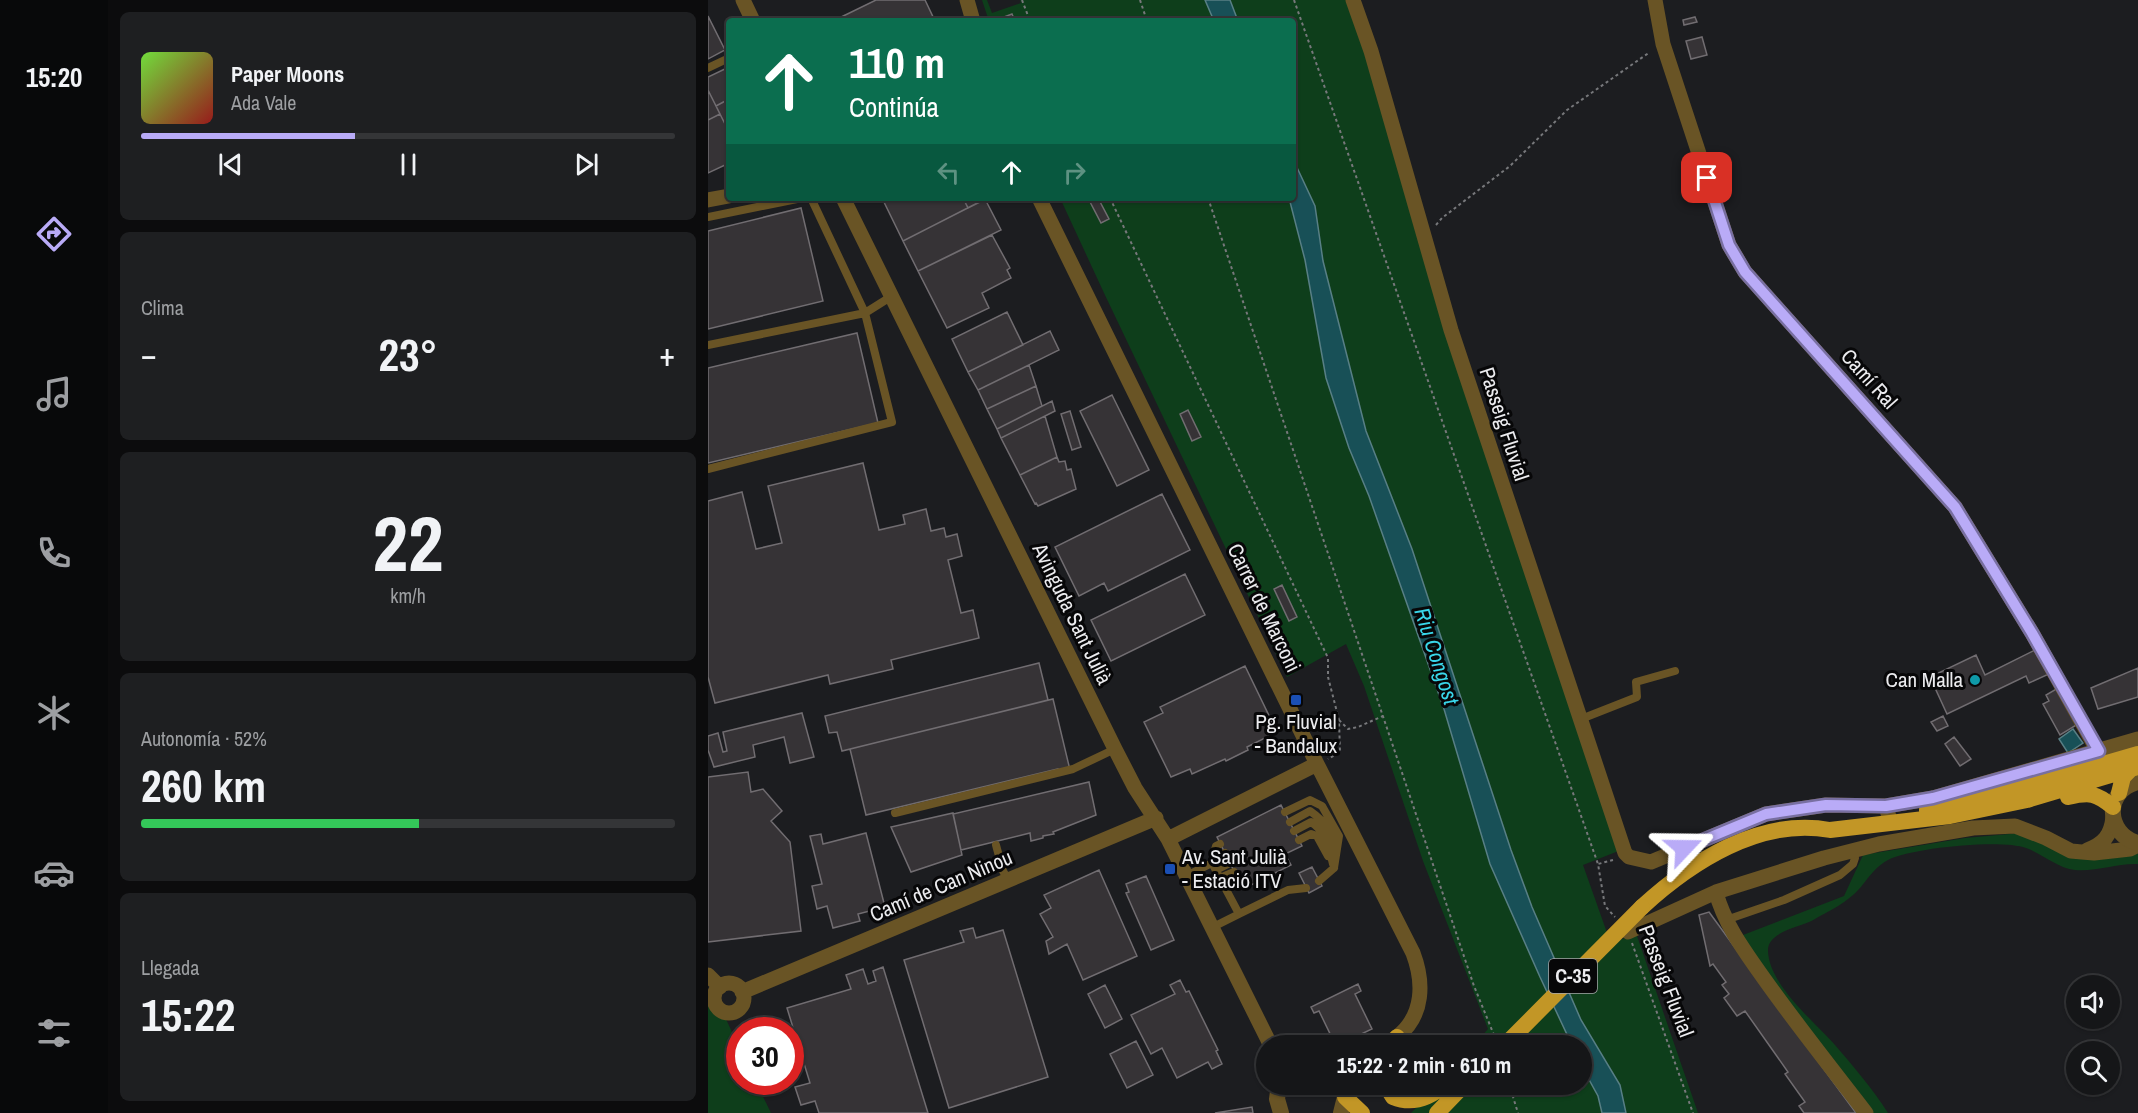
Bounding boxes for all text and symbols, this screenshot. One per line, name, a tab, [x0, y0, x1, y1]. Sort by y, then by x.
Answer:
text: 110 m	[849, 35, 945, 91]
icon: ahead	[750, 42, 828, 120]
text: 15:20	[26, 59, 82, 95]
text: Paper Moons	[231, 59, 344, 89]
text: Ada Vale	[231, 89, 296, 116]
text: Continúa	[849, 89, 939, 125]
icon: previous	[214, 148, 247, 181]
icon: pause	[392, 148, 425, 181]
icon: next	[570, 148, 603, 181]
pin	[1681, 152, 1732, 203]
icon: left	[932, 156, 965, 189]
icon: ahead	[995, 156, 1028, 189]
icon: right	[1058, 156, 1091, 189]
icon: arrive	[1690, 161, 1723, 194]
icon: directions	[33, 213, 75, 255]
text: Clima	[141, 294, 184, 321]
text: 23°	[378, 324, 438, 385]
text: −	[141, 332, 157, 376]
text: +	[659, 332, 675, 376]
street label: Camí Ral	[1835, 342, 1904, 415]
street label: Passeig Fluvial	[1472, 363, 1536, 484]
icon: music	[33, 373, 75, 415]
text: 22	[372, 490, 444, 595]
icon: phone	[33, 532, 75, 574]
street label: Avinguda Sant Julià	[1025, 537, 1119, 690]
street label: Carrer de Marconi	[1221, 539, 1308, 677]
text: km/h	[390, 582, 426, 609]
water label: Riu Congost	[1407, 604, 1467, 709]
place label: Can Malla	[1885, 665, 1963, 694]
marker: Can Malla	[1968, 673, 1982, 687]
icon: climate	[33, 692, 75, 734]
marker: Pg. Fluvial - Bandalux	[1289, 693, 1303, 707]
place label: Pg. Fluvial - Bandalux	[1255, 707, 1338, 760]
text: Autonomía · 52%	[141, 725, 267, 752]
text: 260 km	[141, 755, 266, 816]
position arrow	[1652, 816, 1716, 880]
street label: Camí de Can Ninou	[865, 842, 1017, 929]
place label: Av. Sant Julià - Estació ITV	[1181, 842, 1287, 895]
icon: car	[33, 852, 75, 894]
marker: Av. Sant Julià - Estació ITV	[1163, 862, 1177, 876]
street label: Passeig Fluvial	[1632, 921, 1701, 1041]
text: Llegada	[141, 954, 199, 981]
road number: C-35	[1549, 959, 1597, 993]
map controls	[2066, 975, 2120, 1095]
button: sound	[2066, 975, 2120, 1029]
text: 15:22	[141, 984, 235, 1045]
icon: filters	[33, 1012, 75, 1054]
speed limit sign: 30	[726, 1017, 804, 1095]
button: search	[2066, 1041, 2120, 1095]
text: 15:22 · 2 min · 610 m	[1337, 1050, 1511, 1080]

